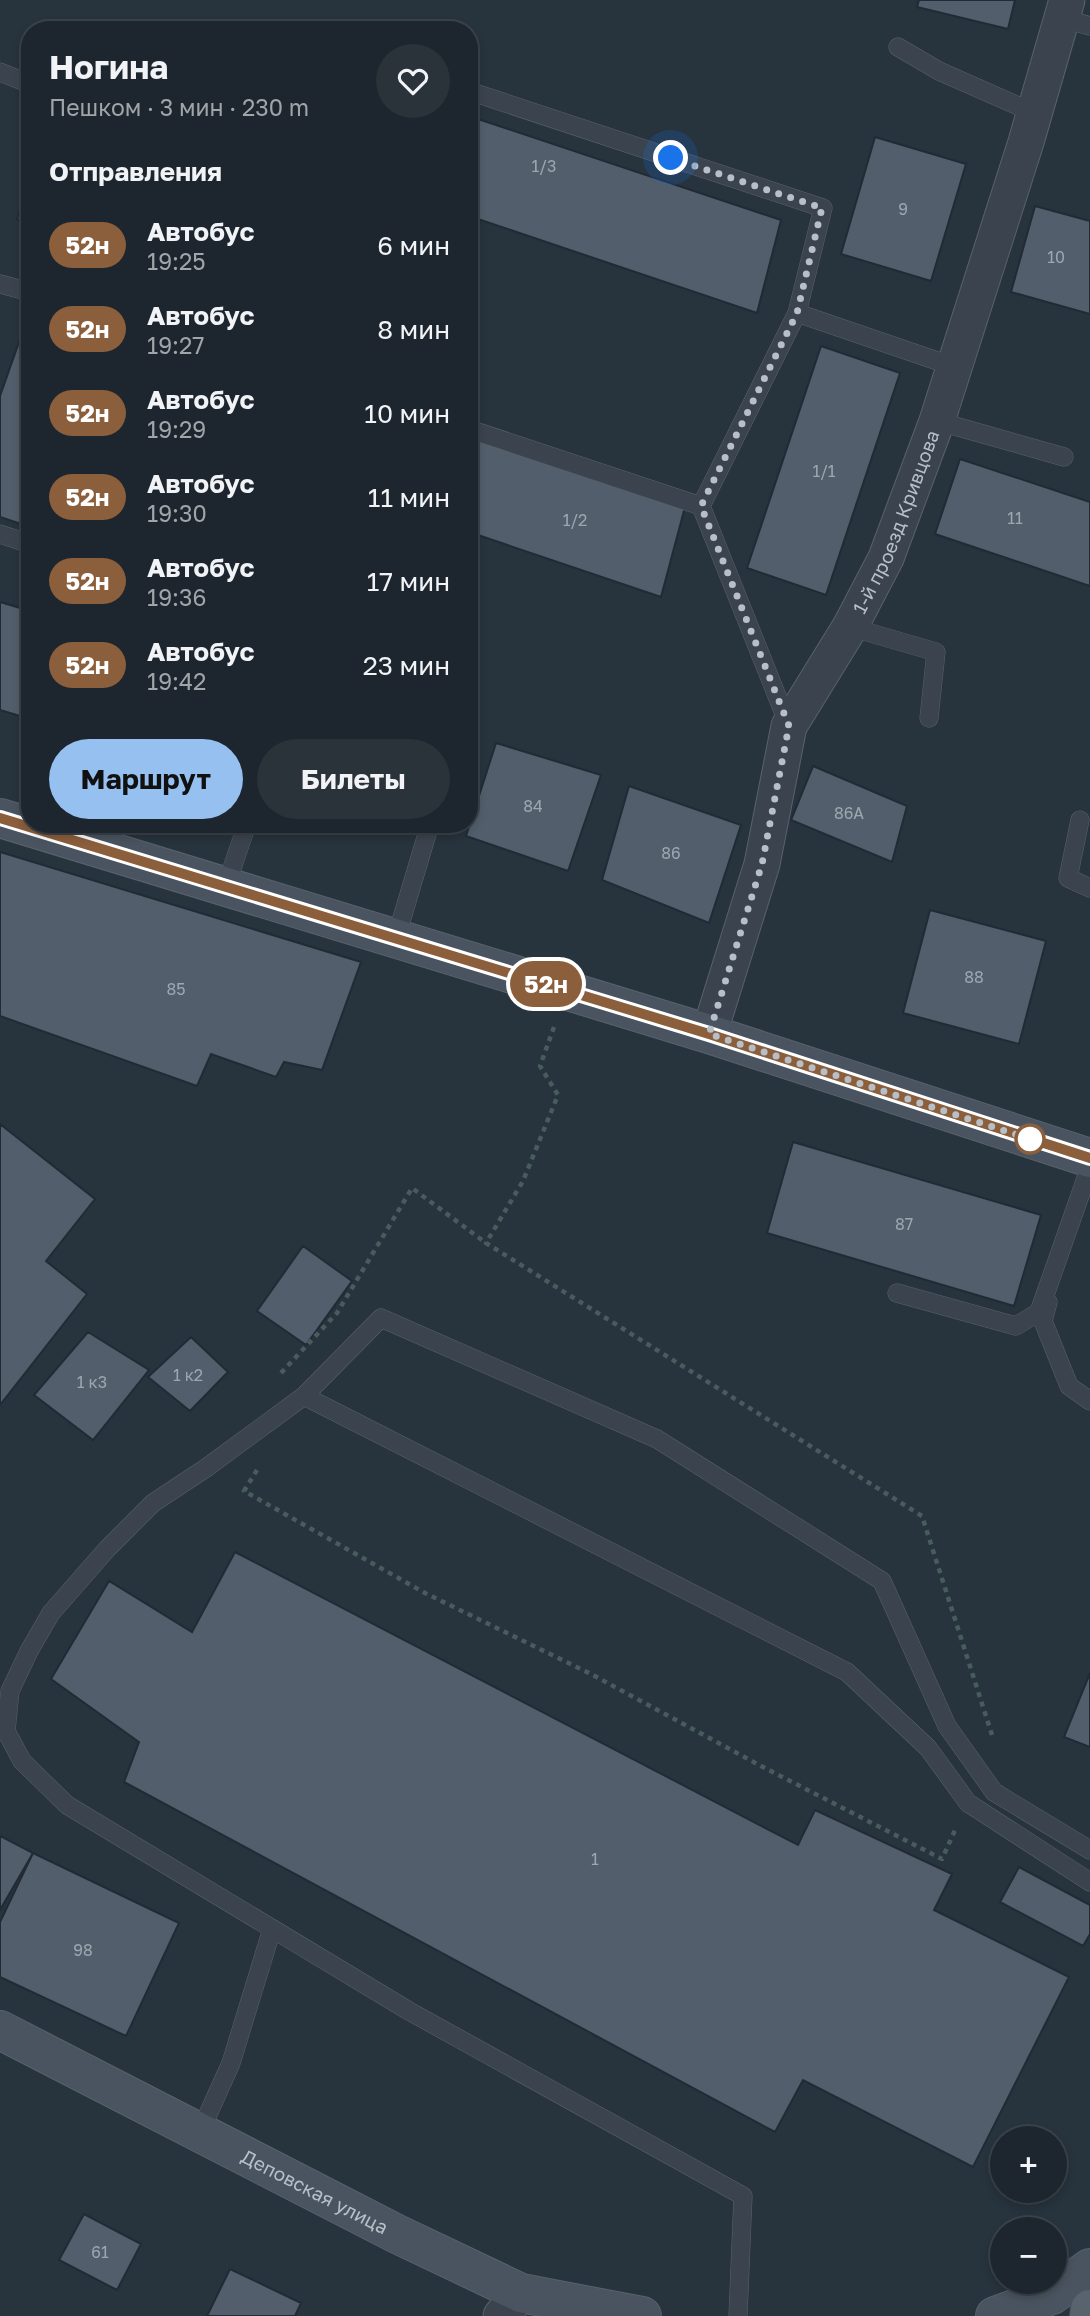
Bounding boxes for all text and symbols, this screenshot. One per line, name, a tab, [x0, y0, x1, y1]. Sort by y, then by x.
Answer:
button: heart	[376, 44, 450, 118]
text: Ногина	[49, 47, 168, 86]
text: Пешком · 3 мин · 230 m	[49, 93, 309, 121]
your location	[653, 140, 688, 175]
text: Отправления	[49, 156, 222, 187]
house number: 1/3	[532, 156, 556, 176]
house number: 9	[898, 199, 908, 219]
text: Автобус	[147, 216, 254, 247]
text: 52н	[66, 230, 109, 259]
text: 6 мин	[377, 230, 450, 261]
text: 19:25	[147, 247, 206, 275]
house number: 10	[1047, 247, 1065, 267]
text: Автобус	[147, 300, 254, 331]
text: 52н	[66, 314, 109, 343]
text: 8 мин	[377, 314, 450, 345]
text: 19:27	[147, 331, 205, 359]
text: Автобус	[147, 384, 254, 415]
text: 52н	[66, 398, 109, 427]
text: 10 мин	[364, 398, 450, 429]
text: 19:29	[147, 415, 206, 443]
street label: 1-й проезд Кривцова	[847, 427, 944, 617]
house number: 1/1	[812, 461, 836, 481]
text: Автобус	[147, 468, 254, 499]
text: 52н	[66, 482, 109, 511]
text: 11 мин	[368, 482, 450, 513]
text: 19:30	[147, 499, 207, 527]
house number: 11	[1007, 508, 1023, 528]
house number: 1/2	[563, 510, 587, 530]
text: Автобус	[147, 552, 254, 583]
text: 52н	[66, 566, 109, 595]
text: 17 мин	[367, 566, 450, 597]
text: 19:36	[147, 583, 206, 611]
text: Автобус	[147, 636, 254, 667]
text: 52н	[66, 650, 109, 679]
text: 23 мин	[363, 650, 450, 681]
text: 19:42	[147, 667, 206, 695]
button: Маршрут	[49, 739, 243, 819]
button: Билеты	[257, 739, 450, 819]
house number: 84	[523, 796, 543, 816]
house number: 86А	[834, 803, 864, 823]
house number: 86	[661, 843, 681, 863]
line badge: 52н	[506, 961, 586, 1007]
house number: 88	[964, 967, 984, 987]
text: 52н	[524, 969, 568, 998]
house number: 85	[166, 979, 186, 999]
unlabelled marker	[1015, 1124, 1045, 1154]
house number: 87	[895, 1214, 913, 1234]
house number: 1 к2	[173, 1365, 203, 1385]
house number: 1 к3	[77, 1372, 107, 1392]
house number: 1	[591, 1849, 599, 1869]
house number: 98	[73, 1940, 93, 1960]
map controls	[990, 2126, 1067, 2294]
button: +	[990, 2126, 1067, 2203]
street label: Деповская улица	[238, 2144, 392, 2238]
button: −	[990, 2217, 1067, 2294]
house number: 61	[91, 2242, 109, 2262]

